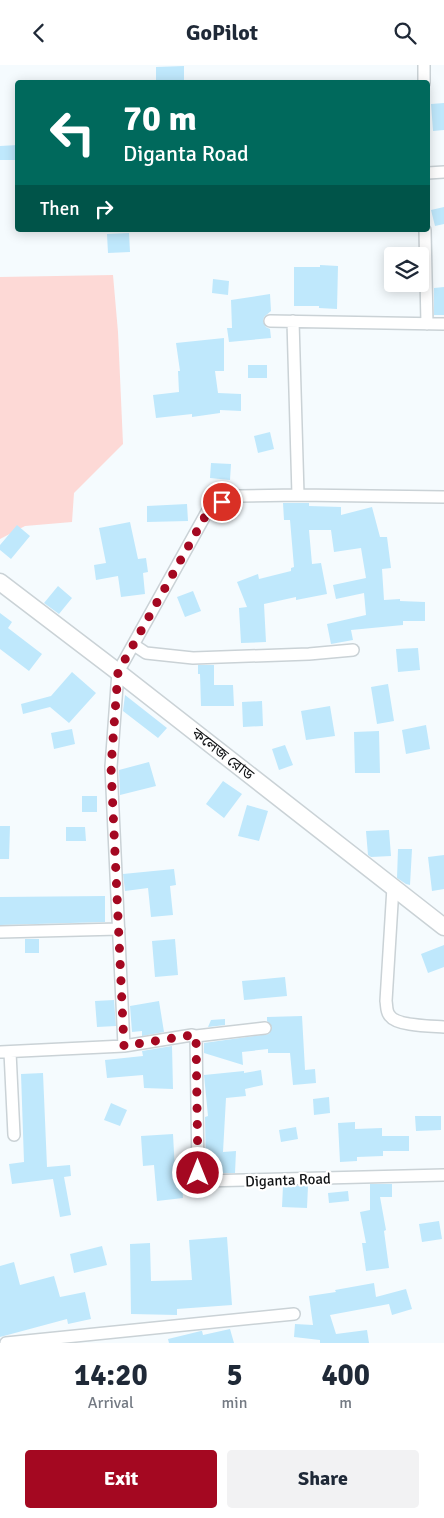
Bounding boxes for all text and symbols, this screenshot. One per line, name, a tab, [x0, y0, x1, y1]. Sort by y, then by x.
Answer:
icon: back	[25, 19, 53, 47]
text: GoPilot	[186, 19, 258, 46]
icon: search	[391, 19, 419, 47]
text: 70 m	[123, 97, 197, 140]
icon: left	[40, 100, 105, 165]
text: Diganta Road	[123, 140, 249, 167]
icon: right	[90, 195, 118, 223]
text: Then	[40, 197, 80, 221]
map controls	[384, 247, 429, 292]
button: layers	[384, 247, 429, 292]
pin	[201, 481, 243, 523]
icon: arrive	[208, 488, 236, 516]
street label: কলেজ রোড	[188, 724, 258, 784]
position arrow	[171, 1146, 223, 1198]
street label: Diganta Road	[245, 1170, 331, 1190]
text: 14:20	[74, 1357, 148, 1394]
text: 5	[226, 1357, 243, 1394]
text: 400	[321, 1357, 370, 1394]
text: Arrival	[88, 1393, 134, 1413]
text: min	[222, 1393, 247, 1413]
text: m	[339, 1393, 352, 1413]
button: Exit	[25, 1450, 217, 1508]
button: Share	[227, 1450, 419, 1508]

